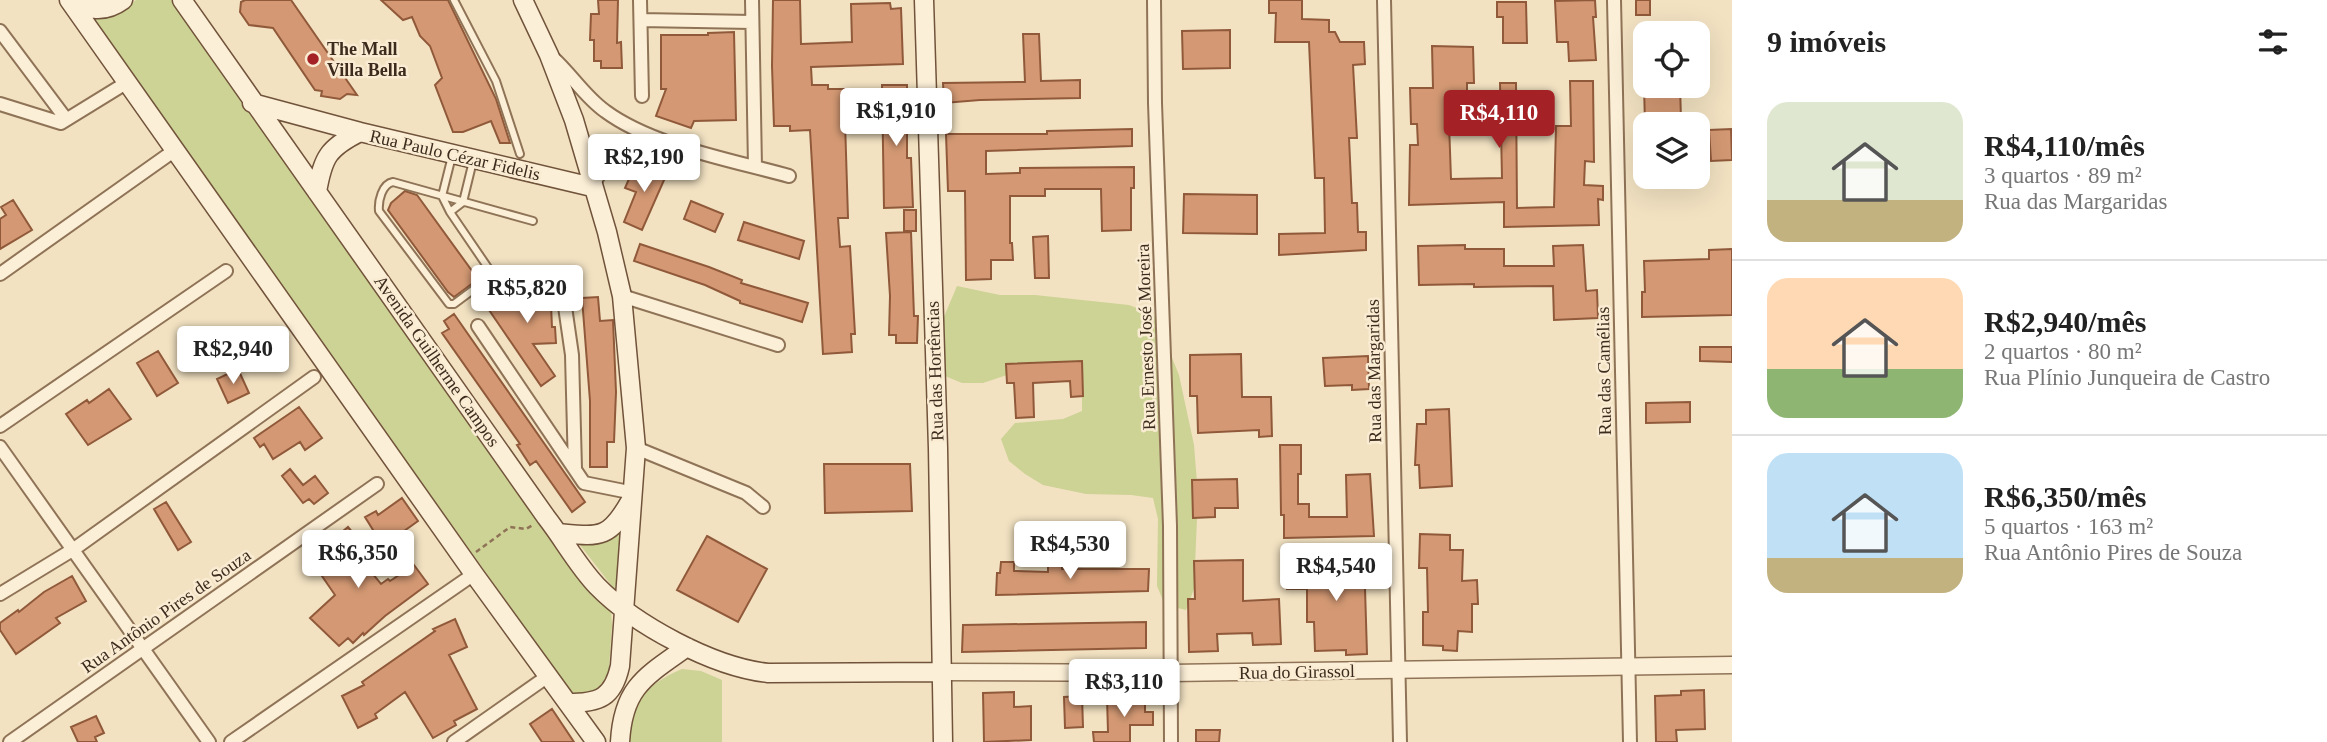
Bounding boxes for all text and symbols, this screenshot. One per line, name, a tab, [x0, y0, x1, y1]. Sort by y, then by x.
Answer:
map controls	[1633, 21, 1710, 189]
button: locate	[1633, 21, 1710, 98]
icon: filters	[2254, 23, 2292, 61]
text: 9 imóveis	[1767, 25, 1886, 58]
place label: The Mall Villa Bella	[327, 39, 407, 80]
marker: The Mall Villa Bella	[305, 51, 321, 67]
pin: R$1,910	[831, 88, 961, 148]
pin: R$4,110	[1434, 90, 1564, 150]
text: R$1,910	[856, 98, 936, 123]
text: R$4,110	[1460, 100, 1538, 125]
button: layers	[1633, 112, 1710, 189]
street label: Rua Paulo Cézar Fidelis	[368, 126, 542, 184]
text: R$4,110/mês	[1984, 129, 2145, 162]
icon: home	[1823, 130, 1907, 214]
pin: R$2,190	[579, 134, 709, 194]
text: R$2,190	[604, 144, 684, 169]
text: 3 quartos · 89 m²	[1984, 163, 2142, 188]
text: Rua das Margaridas	[1984, 189, 2168, 214]
street label: Rua Ernesto José Moreira	[1133, 243, 1159, 431]
pin: R$5,820	[462, 266, 592, 325]
street label: Avenida Guilherme Campos	[370, 271, 504, 451]
text: R$5,820	[487, 275, 567, 300]
street label: Rua das Margaridas	[1363, 299, 1385, 443]
street label: Rua das Hortências	[923, 301, 947, 441]
text: R$2,940/mês	[1984, 305, 2146, 338]
street label: Rua das Camélias	[1593, 306, 1615, 436]
icon: home	[1823, 306, 1907, 390]
pin: R$2,940	[168, 326, 298, 386]
text: R$2,940	[193, 336, 273, 361]
text: 2 quartos · 80 m²	[1984, 339, 2142, 364]
text: Rua Plínio Junqueira de Castro	[1984, 365, 2270, 390]
text: R$6,350/mês	[1984, 480, 2146, 513]
icon: home	[1823, 481, 1907, 565]
text: 5 quartos · 163 m²	[1984, 514, 2153, 539]
pin: R$4,530	[1005, 522, 1135, 581]
pin: R$6,350	[293, 530, 423, 590]
text: R$4,530	[1030, 531, 1110, 556]
text: R$6,350	[318, 540, 398, 565]
text: Rua Antônio Pires de Souza	[1984, 540, 2242, 565]
pin: R$4,540	[1271, 544, 1401, 603]
street label: Rua Antônio Pires de Souza	[78, 545, 254, 677]
text: R$4,540	[1296, 553, 1376, 578]
pin: R$3,110	[1059, 660, 1189, 719]
street label: Rua do Girassol	[1239, 661, 1355, 683]
text: R$3,110	[1085, 669, 1163, 694]

